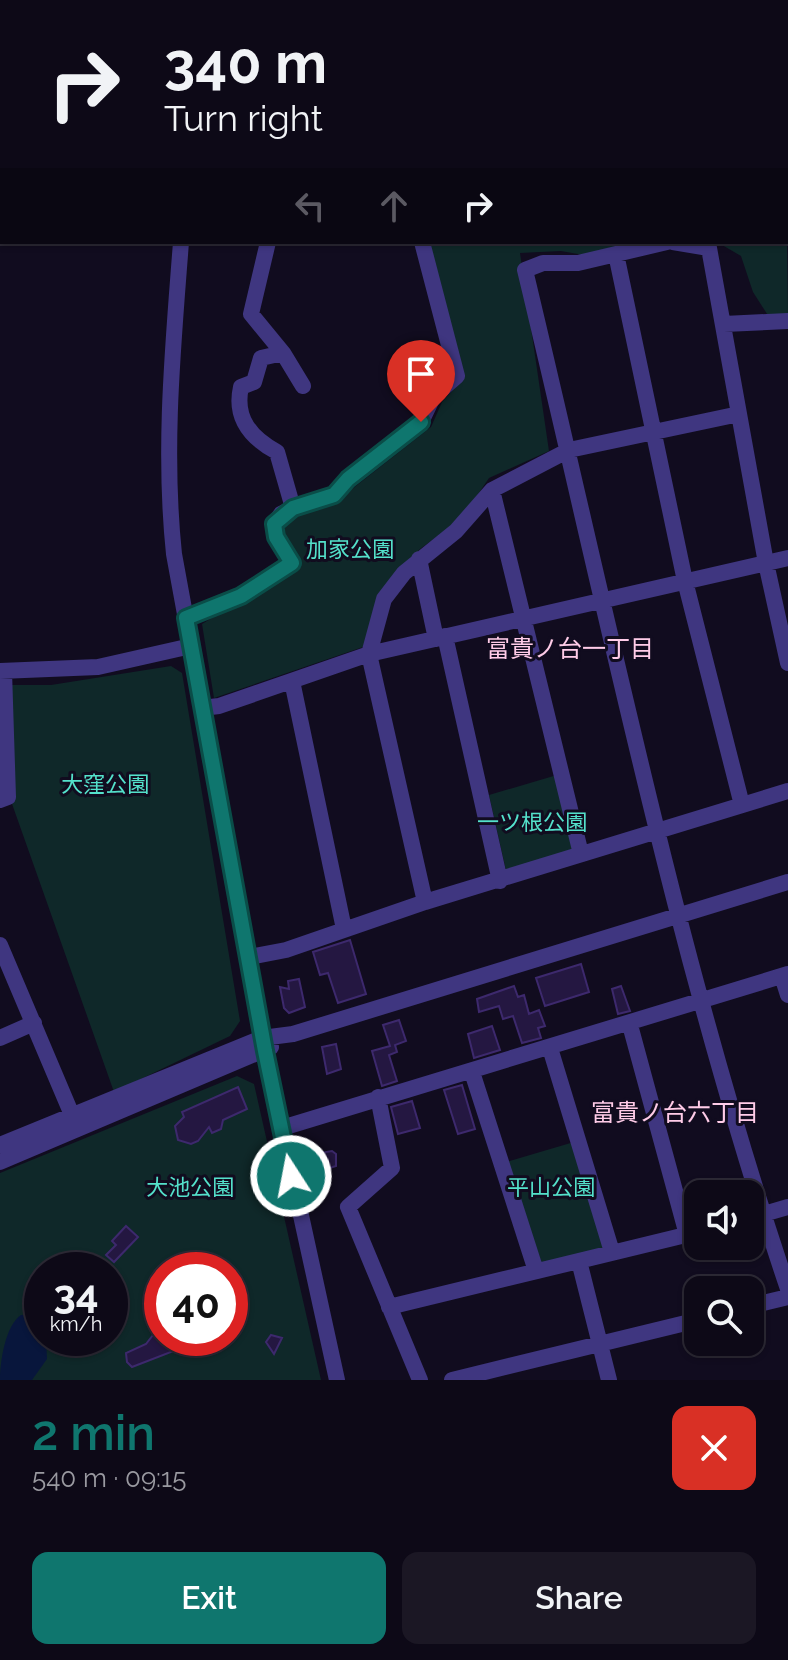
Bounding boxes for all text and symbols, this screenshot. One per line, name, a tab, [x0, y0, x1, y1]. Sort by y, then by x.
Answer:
text: 340 m	[164, 30, 327, 96]
icon: right	[32, 32, 136, 136]
text: Turn right	[164, 97, 323, 139]
icon: left	[288, 184, 332, 228]
icon: ahead	[372, 184, 416, 228]
icon: right	[456, 184, 500, 228]
pin	[387, 340, 455, 422]
icon: arrive	[399, 352, 443, 396]
park label: 加家公園	[306, 536, 394, 562]
district label: 富貴ノ台一丁目	[486, 634, 654, 663]
park label: 大窪公園	[61, 771, 149, 797]
park label: 一ツ根公園	[477, 809, 587, 835]
district label: 富貴ノ台六丁目	[591, 1098, 759, 1127]
position arrow	[249, 1134, 333, 1218]
park label: 大池公園	[146, 1174, 234, 1200]
park label: 平山公園	[507, 1174, 595, 1200]
map controls	[684, 1180, 764, 1356]
button: sound	[684, 1180, 764, 1260]
speed limit sign: 40	[144, 1252, 248, 1356]
text: 34	[53, 1270, 99, 1317]
button: search	[684, 1276, 764, 1356]
text: km/h	[50, 1312, 102, 1336]
text: 2 min	[32, 1405, 155, 1461]
button: close	[672, 1406, 756, 1490]
text: 540 m · 09:15	[32, 1463, 186, 1493]
button: Exit	[32, 1552, 386, 1644]
button: Share	[402, 1552, 756, 1644]

